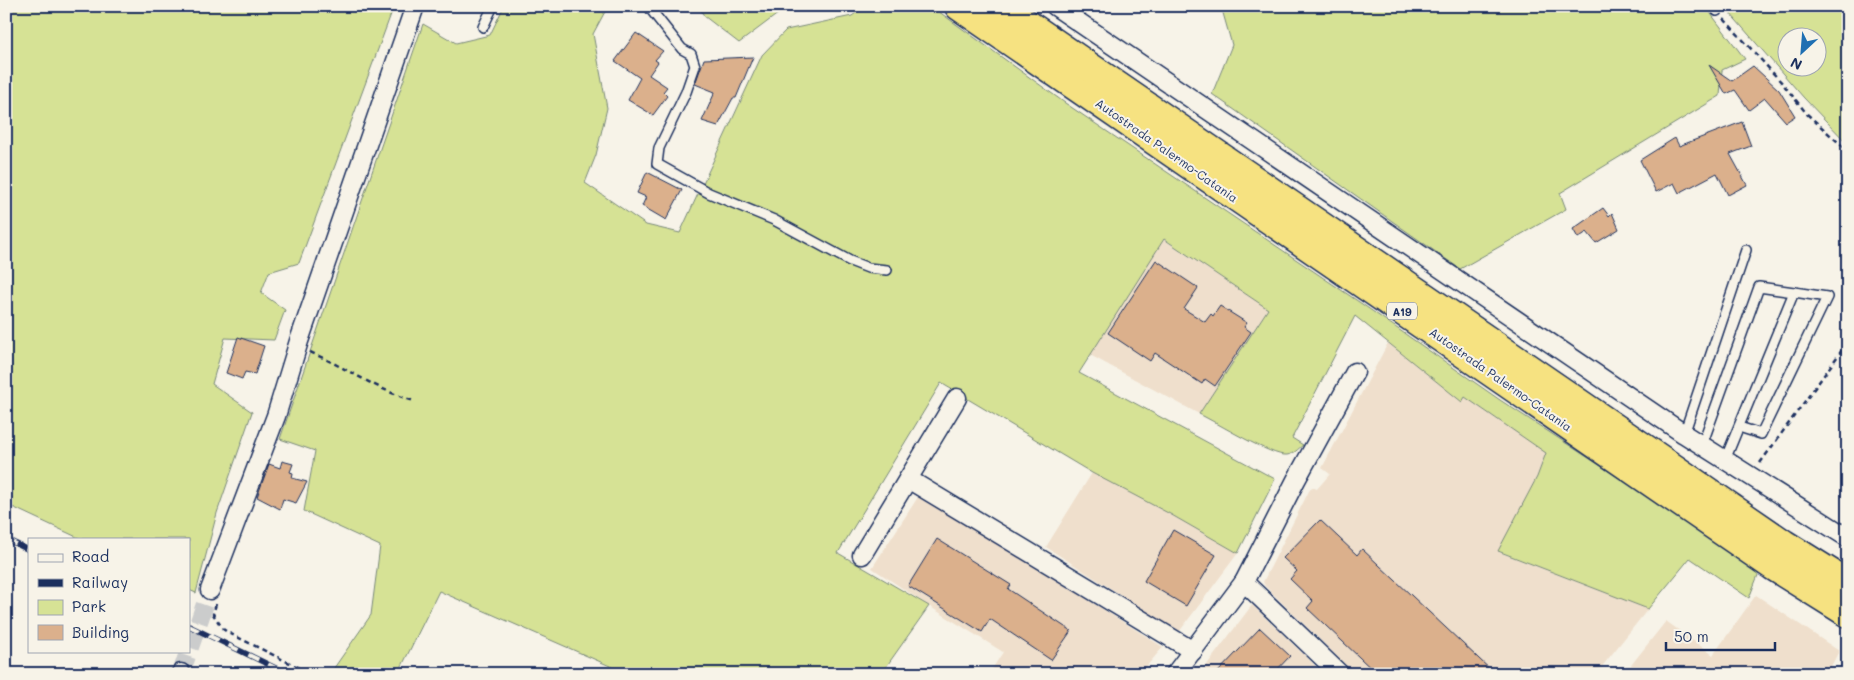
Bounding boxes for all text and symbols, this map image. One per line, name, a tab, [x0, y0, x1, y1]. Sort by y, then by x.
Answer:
north arrow	[1776, 28, 1826, 78]
text: N	[1787, 53, 1805, 75]
street label: Autostrada Palermo-Catania	[1093, 95, 1241, 205]
road number: A19	[1387, 302, 1417, 320]
street label: Autostrada Palermo-Catania	[1427, 324, 1575, 434]
legend	[28, 538, 190, 652]
text: Road	[72, 546, 109, 566]
text: Railway	[72, 572, 128, 592]
text: Park	[72, 596, 106, 616]
scale bar	[1666, 620, 1775, 652]
text: Building	[72, 622, 129, 642]
text: 50 m	[1674, 626, 1709, 646]

